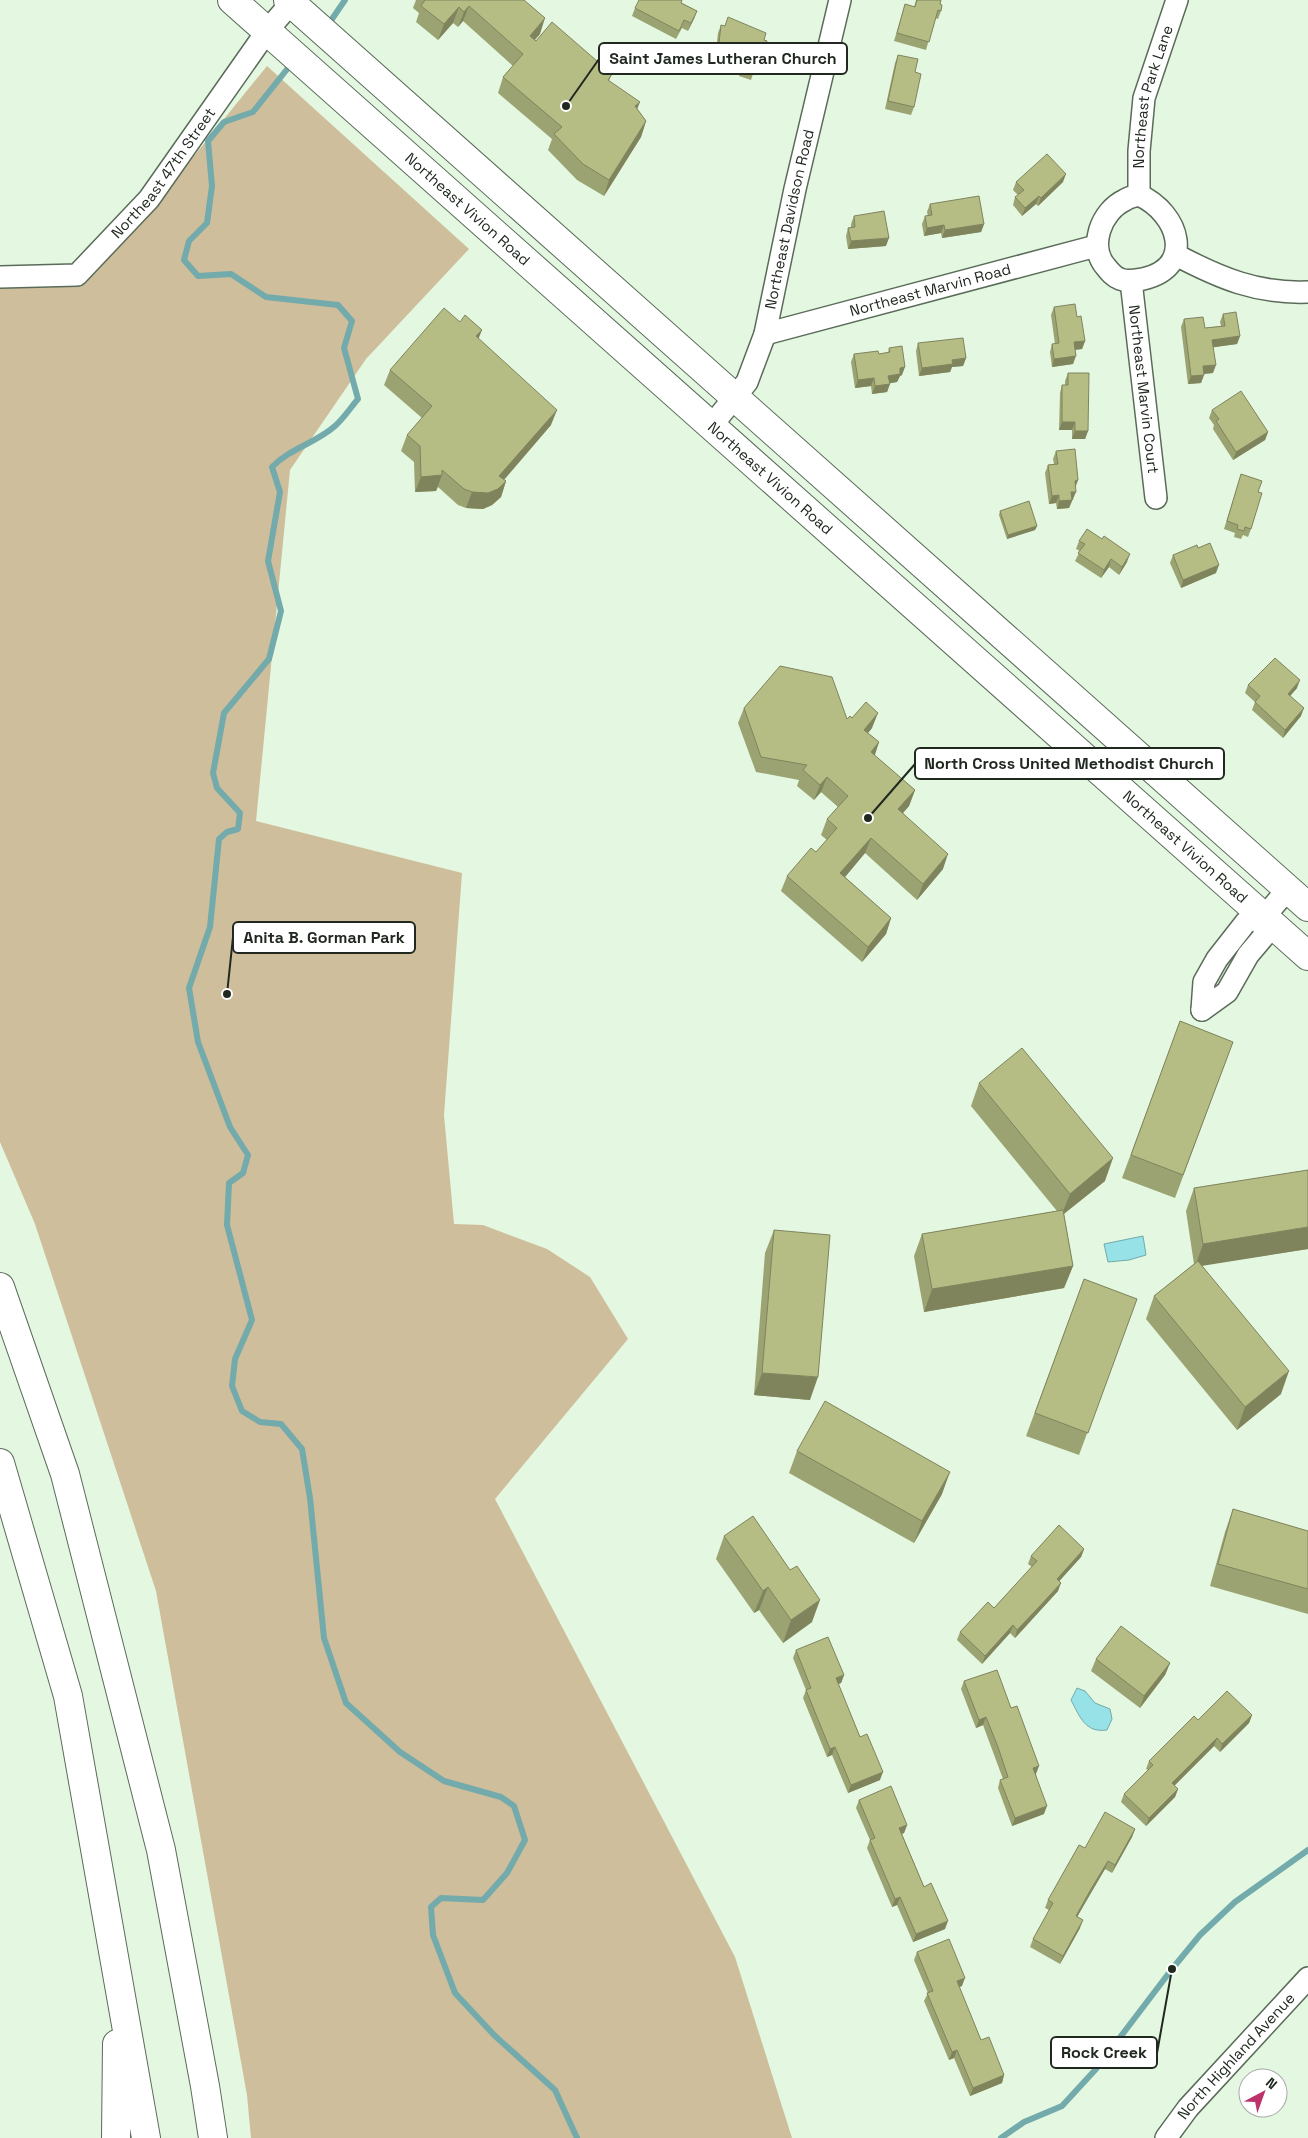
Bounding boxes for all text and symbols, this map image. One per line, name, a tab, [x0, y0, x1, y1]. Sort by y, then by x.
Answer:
street label: Northeast Park Lane	[1129, 22, 1177, 169]
callout: Saint James Lutheran Church	[599, 43, 847, 74]
text: Saint James Lutheran Church	[609, 48, 837, 69]
street label: Northeast 47th Street	[107, 104, 219, 242]
street label: Northeast Davidson Road	[760, 127, 818, 311]
street label: Northeast Vivion Road	[401, 148, 534, 269]
street label: Northeast Marvin Road	[847, 259, 1013, 320]
street label: Northeast Marvin Court	[1125, 304, 1163, 475]
street label: Northeast Vivion Road	[704, 417, 837, 538]
callout: North Cross United Methodist Church	[915, 748, 1224, 779]
text: North Cross United Methodist Church	[924, 753, 1214, 774]
street label: Northeast Vivion Road	[1119, 786, 1252, 907]
callout: Anita B. Gorman Park	[233, 922, 415, 953]
text: Anita B. Gorman Park	[243, 927, 405, 948]
street label: North Highland Avenue	[1174, 1990, 1298, 2124]
callout: Rock Creek	[1051, 2037, 1157, 2068]
text: Rock Creek	[1061, 2042, 1147, 2063]
north arrow	[1238, 2068, 1288, 2118]

